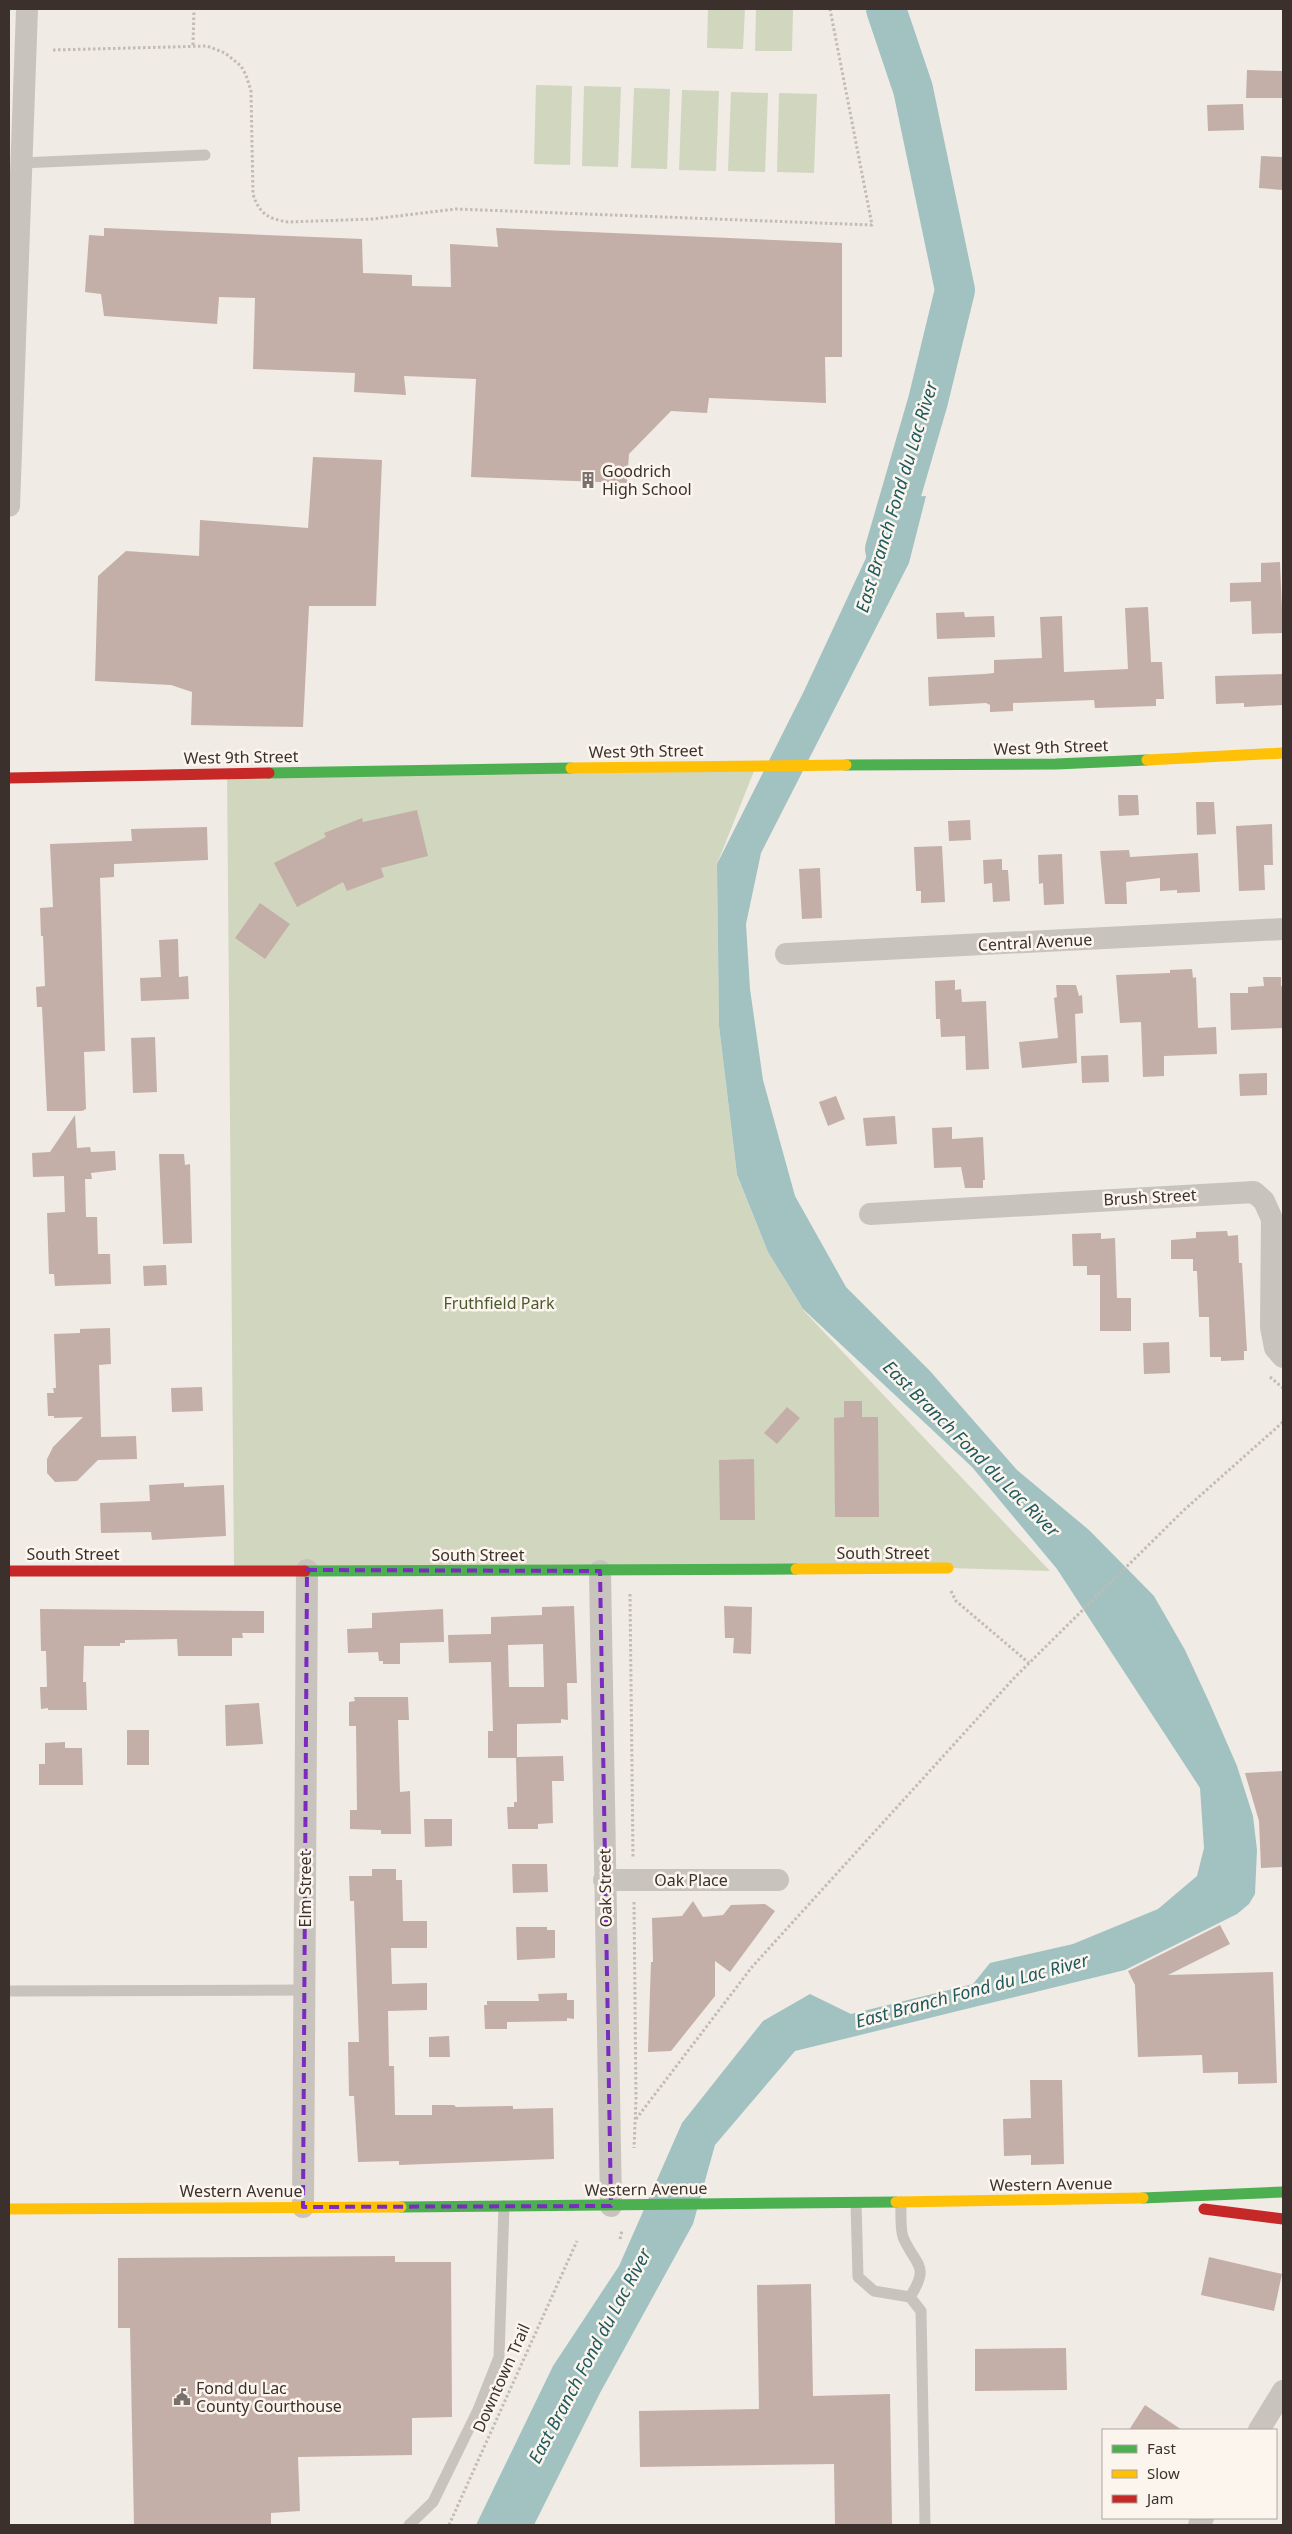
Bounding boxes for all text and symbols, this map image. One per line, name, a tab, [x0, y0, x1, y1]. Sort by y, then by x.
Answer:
water label: East Branch Fond du Lac River	[849, 377, 943, 615]
place label: Goodrich High School	[602, 460, 692, 500]
building icon: Goodrich High School	[578, 470, 598, 490]
street label: West 9th Street	[993, 734, 1109, 760]
street label: West 9th Street	[588, 739, 704, 763]
street label: West 9th Street	[183, 745, 299, 769]
street label: Central Avenue	[977, 928, 1093, 956]
street label: Brush Street	[1103, 1184, 1197, 1210]
park label: Fruthfield Park	[443, 1292, 555, 1314]
water label: East Branch Fond du Lac River	[878, 1355, 1066, 1542]
street label: South Street	[837, 1542, 930, 1564]
street label: South Street	[27, 1543, 120, 1565]
street label: South Street	[432, 1544, 525, 1566]
street label: Oak Street	[593, 1848, 617, 1928]
street label: Elm Street	[294, 1850, 316, 1927]
street label: Oak Place	[654, 1869, 728, 1891]
water label: East Branch Fond du Lac River	[853, 1947, 1092, 2033]
street label: Western Avenue	[989, 2172, 1113, 2196]
street label: Western Avenue	[584, 2177, 708, 2201]
street label: Western Avenue	[180, 2180, 302, 2202]
water label: East Branch Fond du Lac River	[522, 2243, 657, 2467]
street label: Downtown Trail	[467, 2320, 535, 2436]
place label: Fond du Lac County Courthouse	[196, 2377, 342, 2417]
public building icon: Fond du Lac County Courthouse	[172, 2387, 192, 2407]
legend	[1102, 2429, 1277, 2519]
text: Fast	[1147, 2438, 1176, 2458]
text: Slow	[1147, 2463, 1180, 2483]
text: Jam	[1145, 2488, 1174, 2508]

